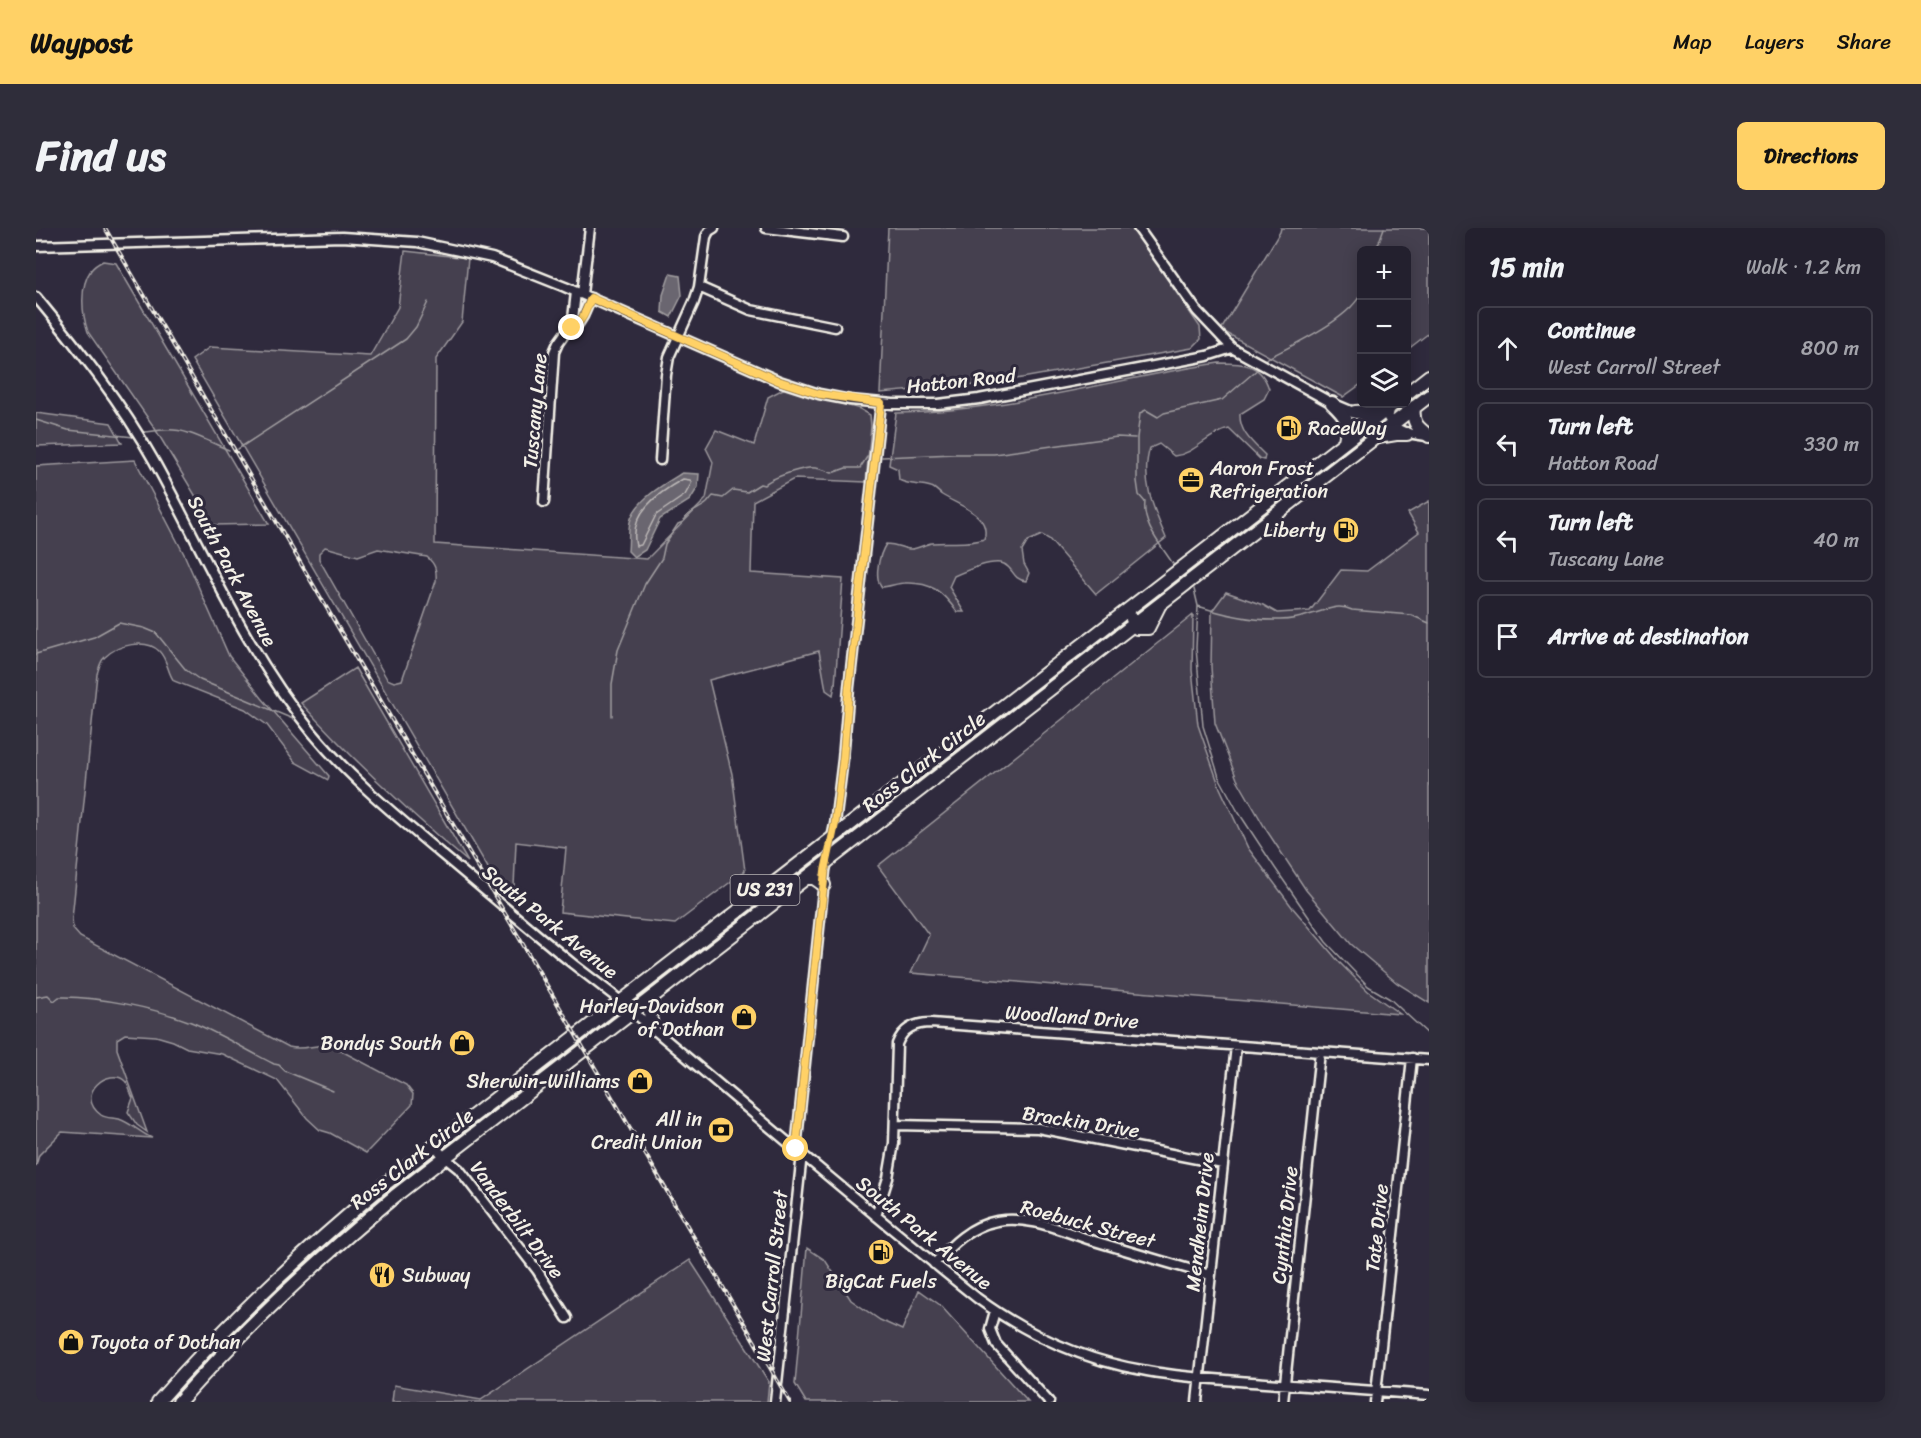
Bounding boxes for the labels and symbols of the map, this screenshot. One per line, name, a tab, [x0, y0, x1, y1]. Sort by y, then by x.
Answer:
route end	[558, 314, 584, 340]
street label: Tuscany Lane	[513, 352, 557, 470]
street label: Hatton Road	[905, 358, 1019, 404]
place label: RaceWay	[1308, 411, 1387, 446]
fuel station icon: RaceWay	[1274, 413, 1304, 443]
place label: Aaron Frost Refrigeration	[1209, 451, 1328, 509]
office icon: Aaron Frost Refrigeration	[1176, 465, 1206, 495]
street label: South Park Avenue	[177, 489, 287, 654]
place label: Liberty	[1263, 513, 1327, 548]
fuel station icon: Liberty	[1331, 515, 1361, 545]
street label: Ross Clark Circle	[854, 702, 994, 822]
street label: South Park Avenue	[474, 856, 626, 989]
road number: US 231	[730, 875, 800, 905]
place label: Harley-Davidson of Dothan	[580, 989, 724, 1047]
street label: Woodland Drive	[1004, 995, 1140, 1039]
shop icon: Harley-Davidson of Dothan	[729, 1002, 759, 1032]
place label: Bondys South	[321, 1026, 442, 1061]
shop icon: Bondys South	[447, 1028, 477, 1058]
place label: Sherwin-Williams	[467, 1064, 621, 1099]
shop icon: Sherwin-Williams	[625, 1066, 655, 1096]
street label: Brackin Drive	[1020, 1095, 1142, 1149]
street label: Ross Clark Circle	[342, 1099, 482, 1219]
place label: All in Credit Union	[591, 1102, 702, 1160]
bank icon: All in Credit Union	[706, 1115, 736, 1145]
route start	[782, 1135, 808, 1161]
street label: Mendheim Drive	[1175, 1151, 1225, 1293]
street label: Vanderbilt Drive	[461, 1153, 573, 1287]
street label: Cynthia Drive	[1261, 1164, 1309, 1286]
street label: South Park Avenue	[848, 1167, 1000, 1300]
street label: Tate Drive	[1355, 1182, 1399, 1274]
street label: West Carroll Street	[746, 1188, 799, 1364]
street label: Roebuck Street	[1017, 1189, 1160, 1259]
fuel station icon: BigCat Fuels	[866, 1237, 896, 1267]
place label: Subway	[402, 1258, 471, 1293]
restaurant icon: Subway	[367, 1260, 397, 1290]
place label: BigCat Fuels	[825, 1264, 938, 1299]
place label: Toyota of Dothan	[90, 1325, 240, 1360]
shop icon: Toyota of Dothan	[56, 1327, 86, 1357]

